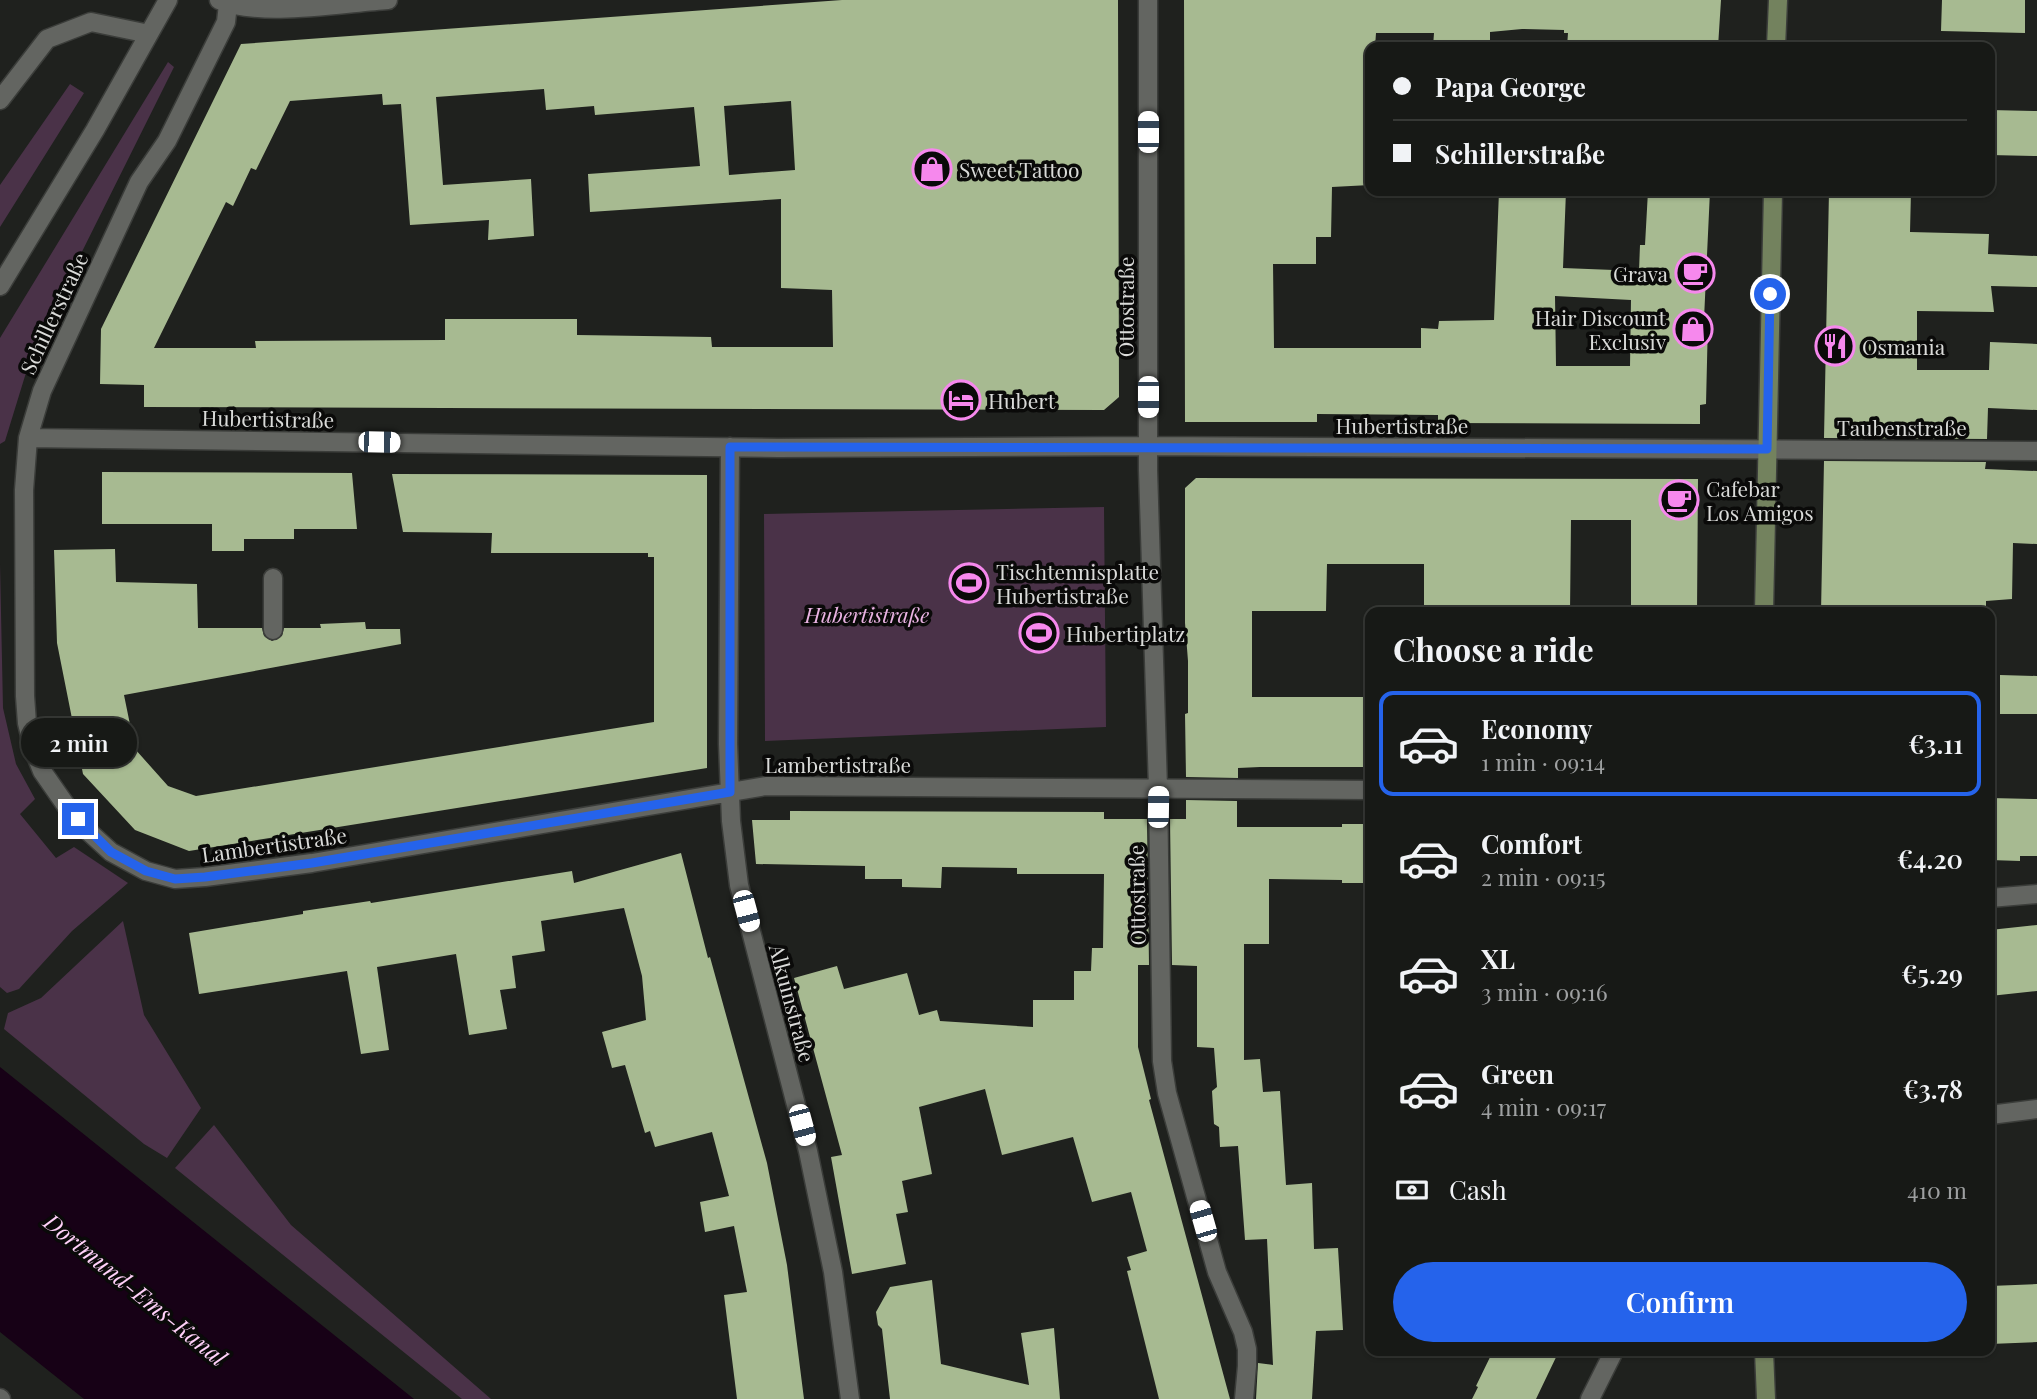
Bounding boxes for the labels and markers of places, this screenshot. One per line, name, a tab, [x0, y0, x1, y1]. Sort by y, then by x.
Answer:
shop icon: Sweet Tattoo	[911, 148, 953, 190]
place label: Sweet Tattoo	[959, 155, 1080, 183]
cafe icon: Grava	[1674, 252, 1716, 294]
place label: Grava	[1613, 259, 1669, 287]
place label: Hair Discount Exclusiv	[1535, 303, 1667, 355]
shop icon: Hair Discount Exclusiv	[1672, 308, 1714, 350]
restaurant icon: Osmania	[1814, 325, 1856, 367]
place label: Osmania	[1862, 332, 1946, 360]
hotel icon: Hubert	[940, 379, 982, 421]
place label: Hubert	[988, 386, 1056, 414]
place label: Cafebar Los Amigos	[1706, 474, 1814, 526]
cafe icon: Cafebar Los Amigos	[1658, 479, 1700, 521]
place label: Tischtennisplatte Hubertistraße	[996, 557, 1159, 609]
sports icon: Tischtennisplatte Hubertistraße	[948, 562, 990, 604]
sports icon: Hubertiplatz	[1018, 612, 1060, 654]
place label: Hubertiplatz	[1066, 619, 1185, 647]

